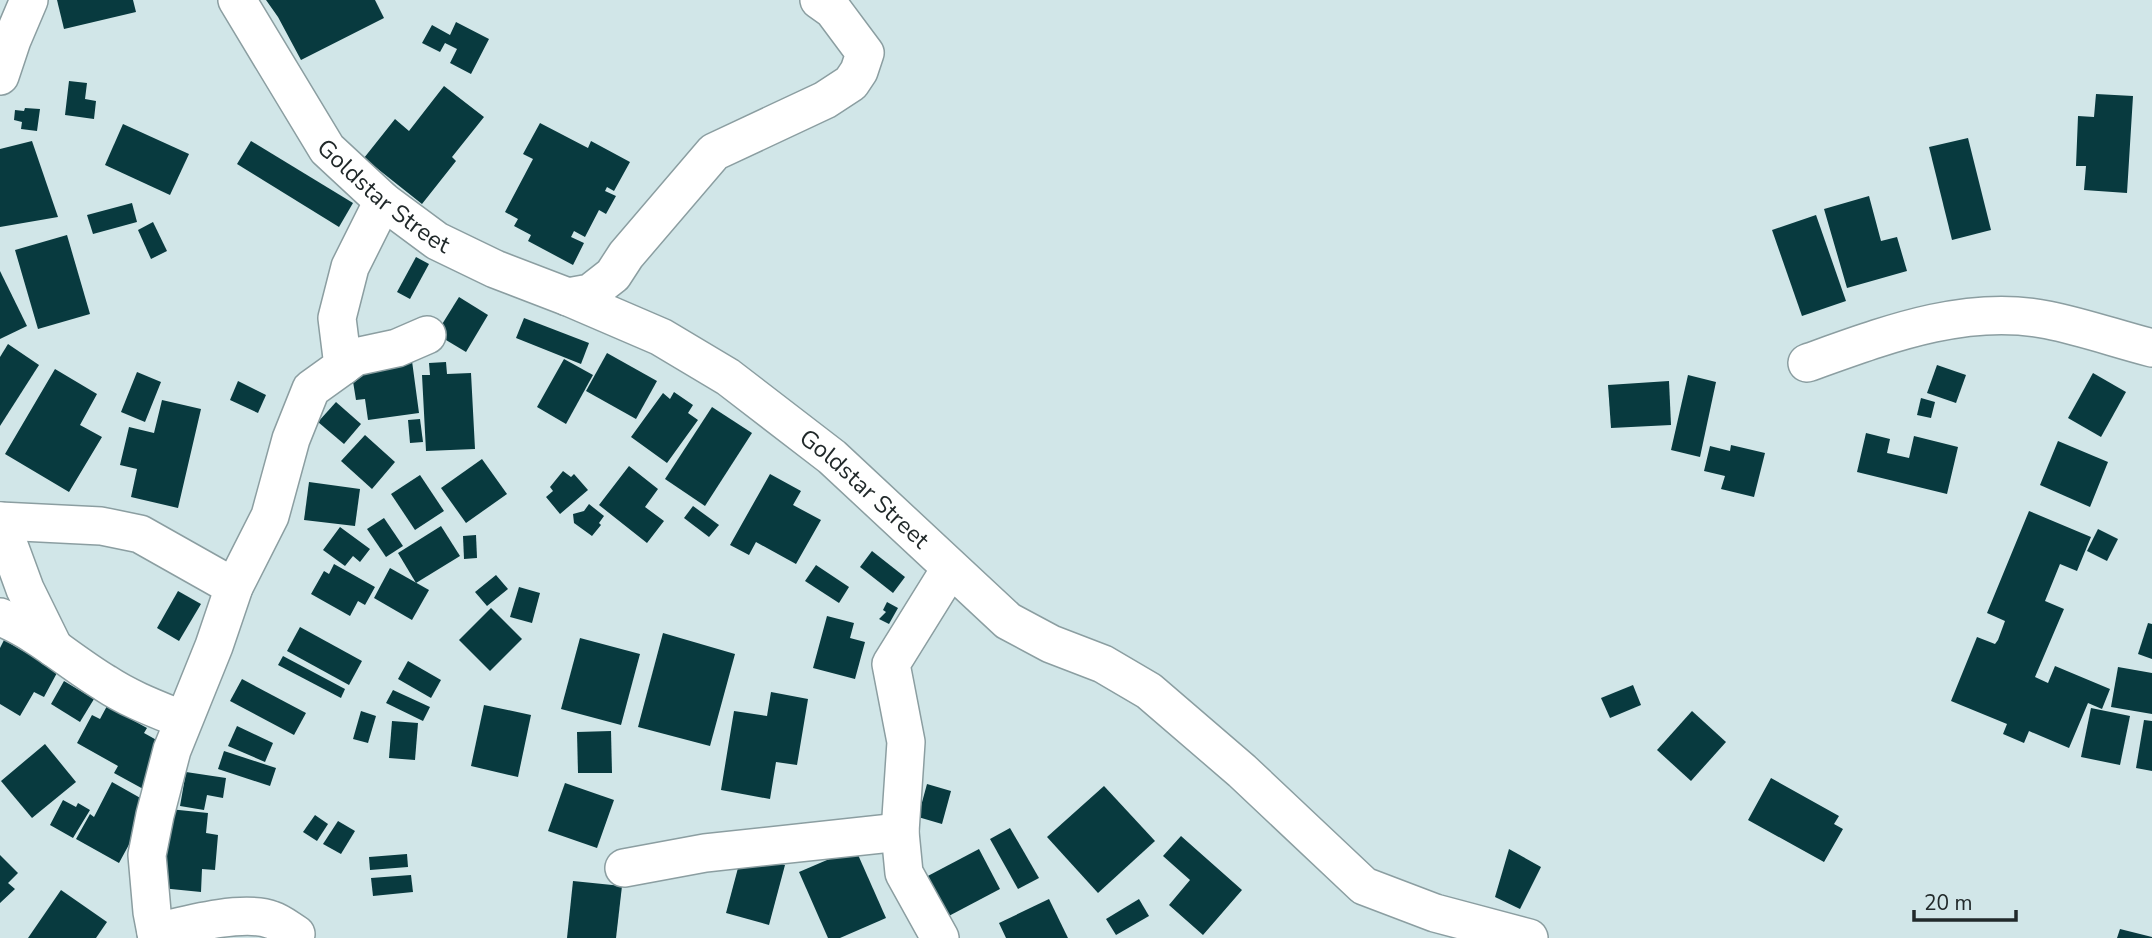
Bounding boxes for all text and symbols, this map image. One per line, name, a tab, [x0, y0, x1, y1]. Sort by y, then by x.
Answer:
street label: Goldstar Street	[310, 132, 456, 261]
street label: Goldstar Street	[793, 422, 937, 556]
scale bar	[1914, 878, 2016, 922]
text: 20 m	[1924, 889, 1973, 917]

